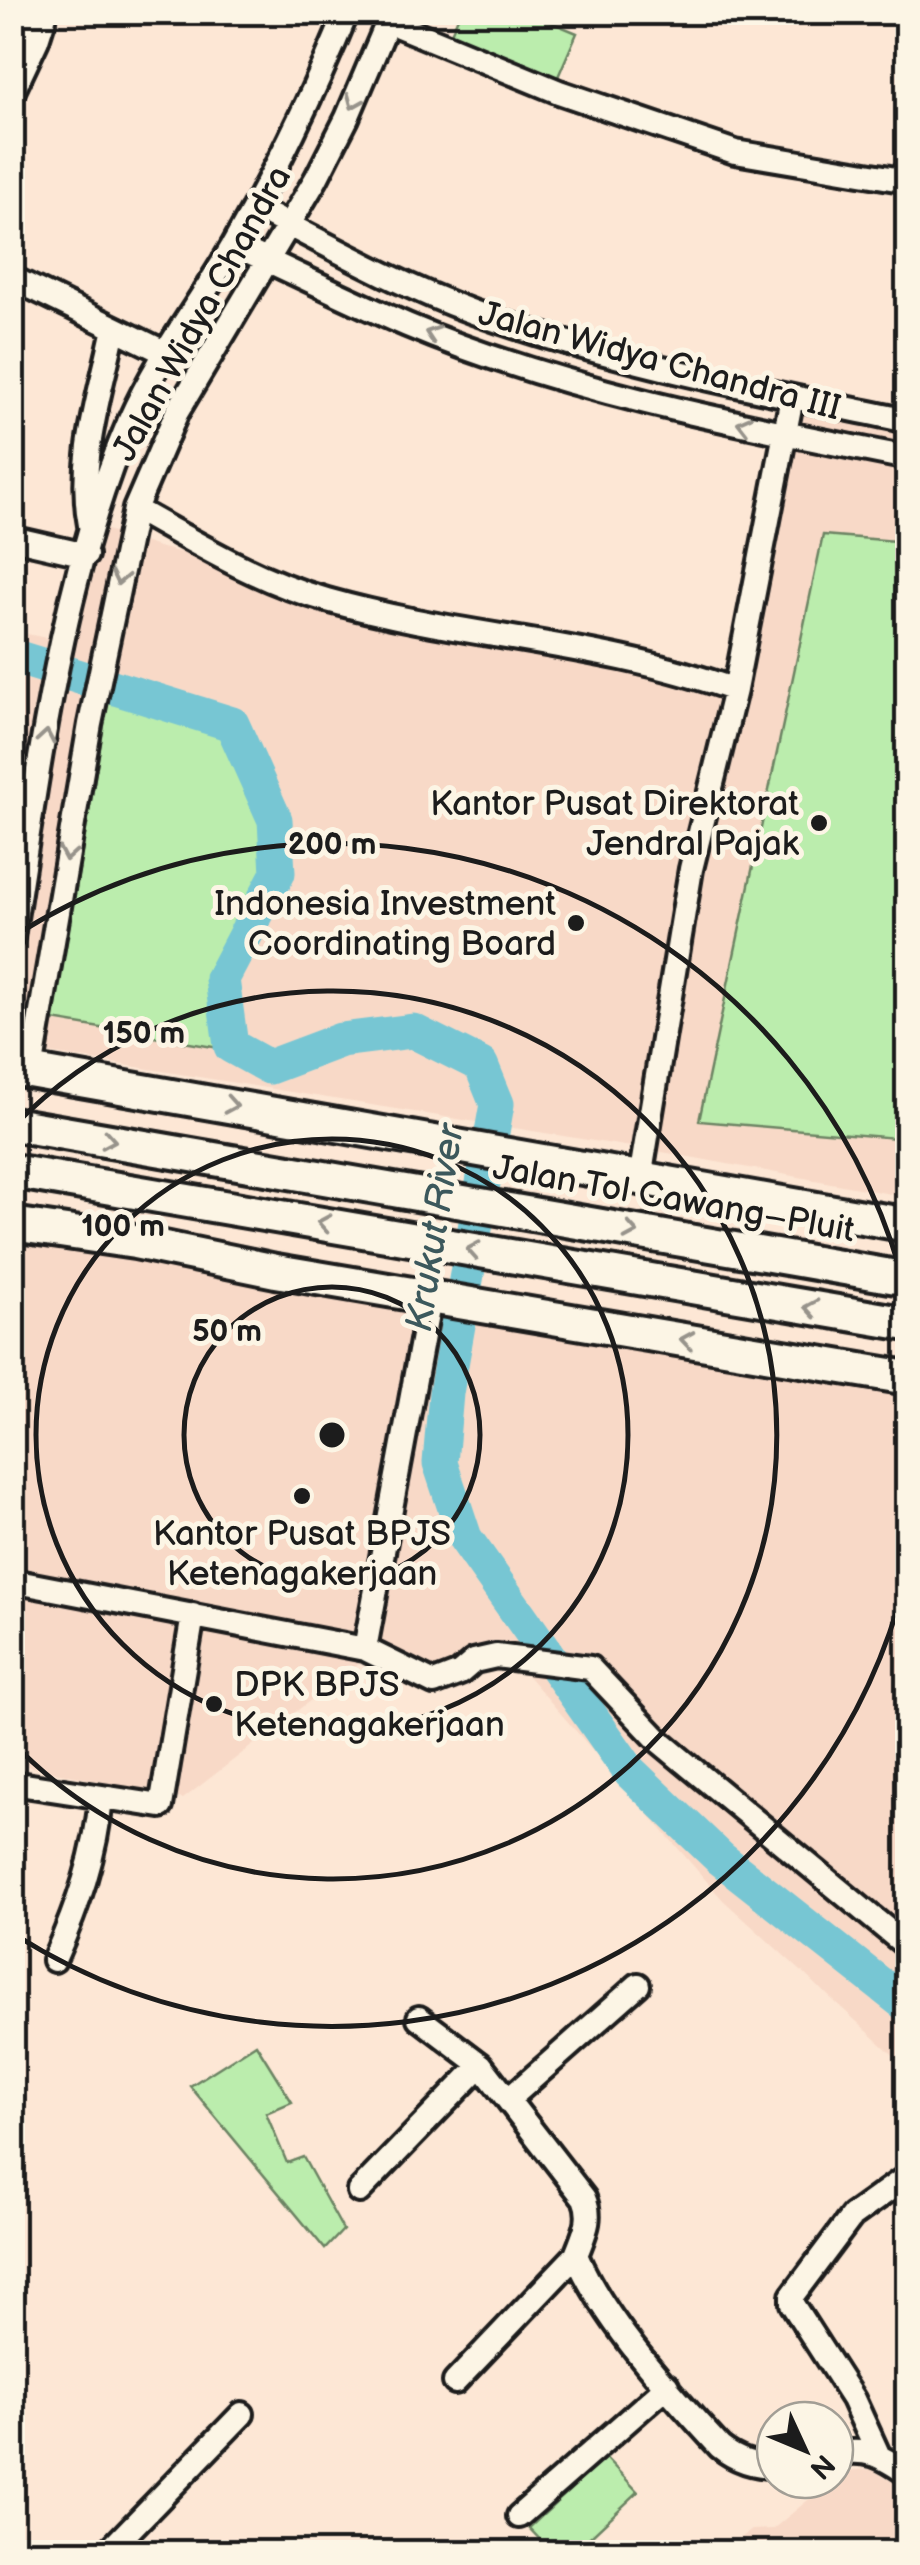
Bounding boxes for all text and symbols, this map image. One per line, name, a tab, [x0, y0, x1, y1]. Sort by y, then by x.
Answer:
one-way arrow	[346, 92, 366, 110]
street label: Jalan Widya Chandra	[103, 159, 301, 469]
street label: Jalan Widya Chandra III	[474, 292, 845, 430]
one-way arrow	[424, 325, 441, 345]
one-way arrow	[736, 414, 753, 435]
one-way arrow	[110, 569, 131, 586]
one-way arrow	[35, 729, 56, 745]
place label: Kantor Pusat Direktorat Jendral Pajak	[430, 783, 800, 866]
marker: Kantor Pusat Direktorat Jendral Pajak	[808, 812, 830, 834]
text: 200 m	[288, 827, 376, 863]
one-way arrow	[57, 846, 78, 862]
place label: Indonesia Investment Coordinating Board	[214, 883, 556, 966]
marker: Indonesia Investment Coordinating Board	[565, 912, 587, 934]
text: 150 m	[103, 1016, 185, 1052]
one-way arrow	[222, 1094, 239, 1115]
water label: Krukut River	[397, 1119, 474, 1335]
one-way arrow	[100, 1129, 117, 1150]
street label: Jalan Tol Cawang–Pluit	[490, 1146, 858, 1253]
text: 100 m	[81, 1209, 165, 1245]
one-way arrow	[316, 1213, 332, 1234]
one-way arrow	[623, 1220, 639, 1241]
one-way arrow	[465, 1240, 481, 1261]
one-way arrow	[803, 1298, 820, 1319]
text: 50 m	[192, 1314, 262, 1350]
one-way arrow	[679, 1330, 695, 1351]
centre of rings	[314, 1417, 350, 1453]
marker: Kantor Pusat BPJS Ketenagakerjaan	[291, 1485, 313, 1507]
place label: Kantor Pusat BPJS Ketenagakerjaan	[153, 1513, 451, 1596]
place label: DPK BPJS Ketenagakerjaan	[234, 1664, 505, 1747]
marker: DPK BPJS Ketenagakerjaan	[203, 1693, 225, 1715]
north arrow	[755, 2400, 855, 2500]
text: N	[803, 2447, 841, 2485]

